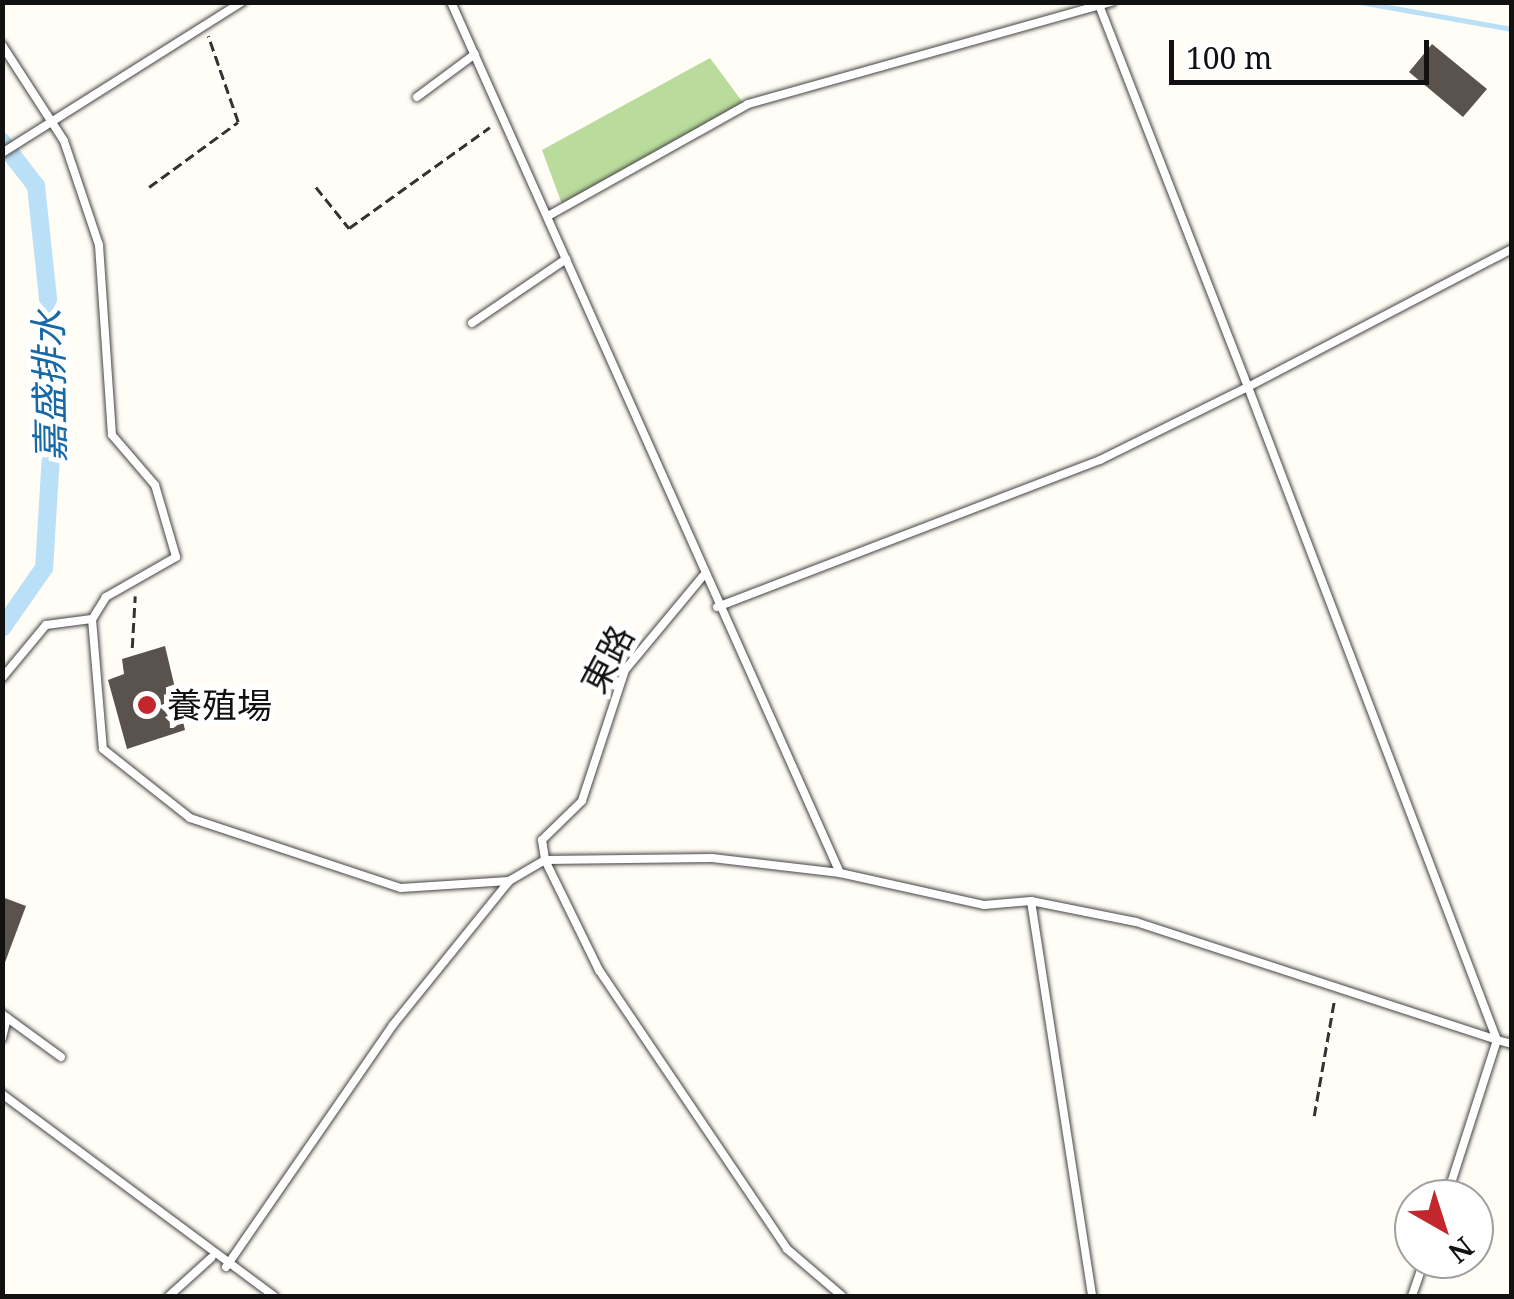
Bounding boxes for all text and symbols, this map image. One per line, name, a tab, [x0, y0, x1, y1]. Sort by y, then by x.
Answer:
scale bar	[1174, 20, 1434, 82]
text: 100 m	[1186, 37, 1272, 78]
water label: 嘉盛排水	[25, 310, 73, 462]
street label: 東路	[572, 618, 642, 700]
place label: 養殖場	[167, 684, 272, 726]
marker: 養殖場	[136, 694, 158, 716]
north arrow	[1394, 1179, 1494, 1279]
text: N	[1441, 1229, 1482, 1272]

